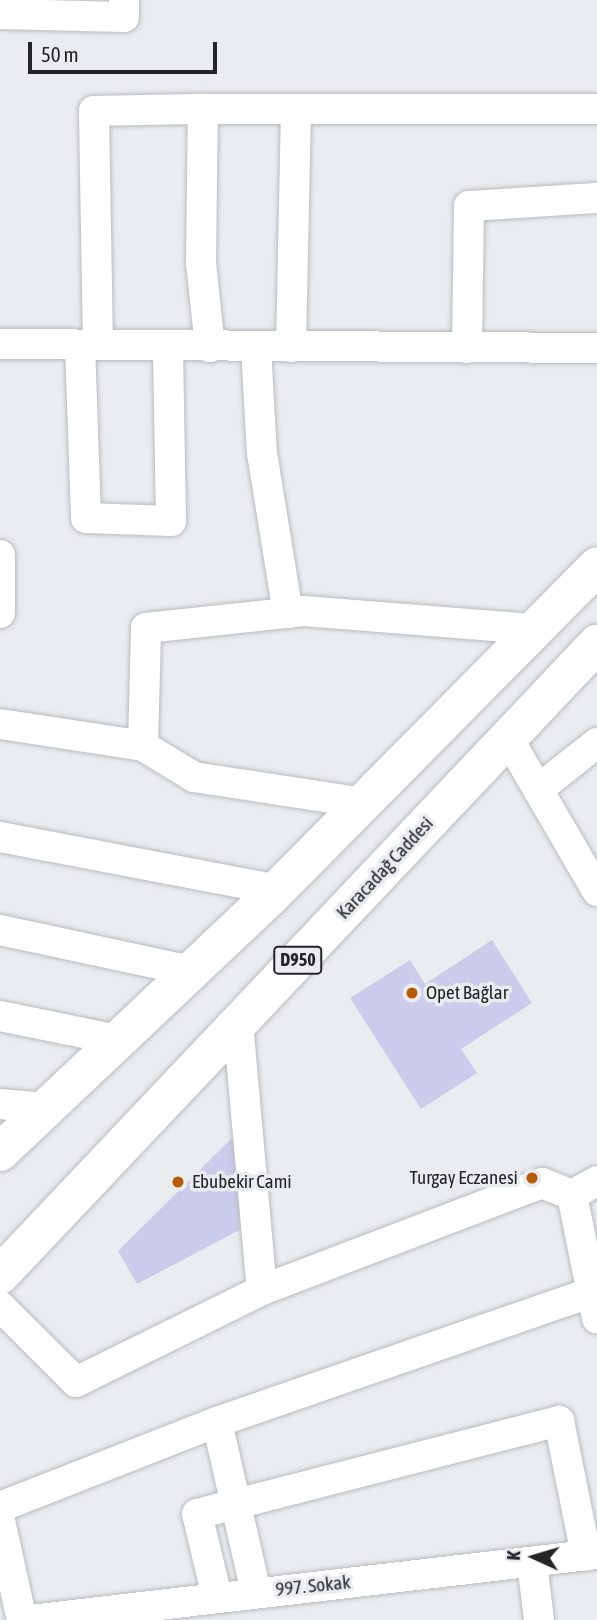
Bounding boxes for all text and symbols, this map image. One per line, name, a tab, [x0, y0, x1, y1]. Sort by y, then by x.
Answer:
scale bar	[32, 28, 220, 72]
text: 50 m	[41, 42, 79, 66]
street label: Karacadağ Caddesi	[332, 812, 438, 924]
road number: D950	[272, 945, 324, 974]
place label: Opet Bağlar	[426, 982, 508, 1004]
marker: Opet Bağlar	[404, 985, 420, 1001]
place label: Turgay Eczanesi	[410, 1167, 518, 1189]
marker: Turgay Eczanesi	[524, 1170, 540, 1186]
place label: Ebubekir Cami	[192, 1171, 292, 1193]
marker: Ebubekir Cami	[170, 1174, 186, 1190]
north arrow	[499, 1522, 569, 1592]
text: K	[502, 1550, 524, 1561]
street label: 997. Sokak	[274, 1571, 352, 1601]

